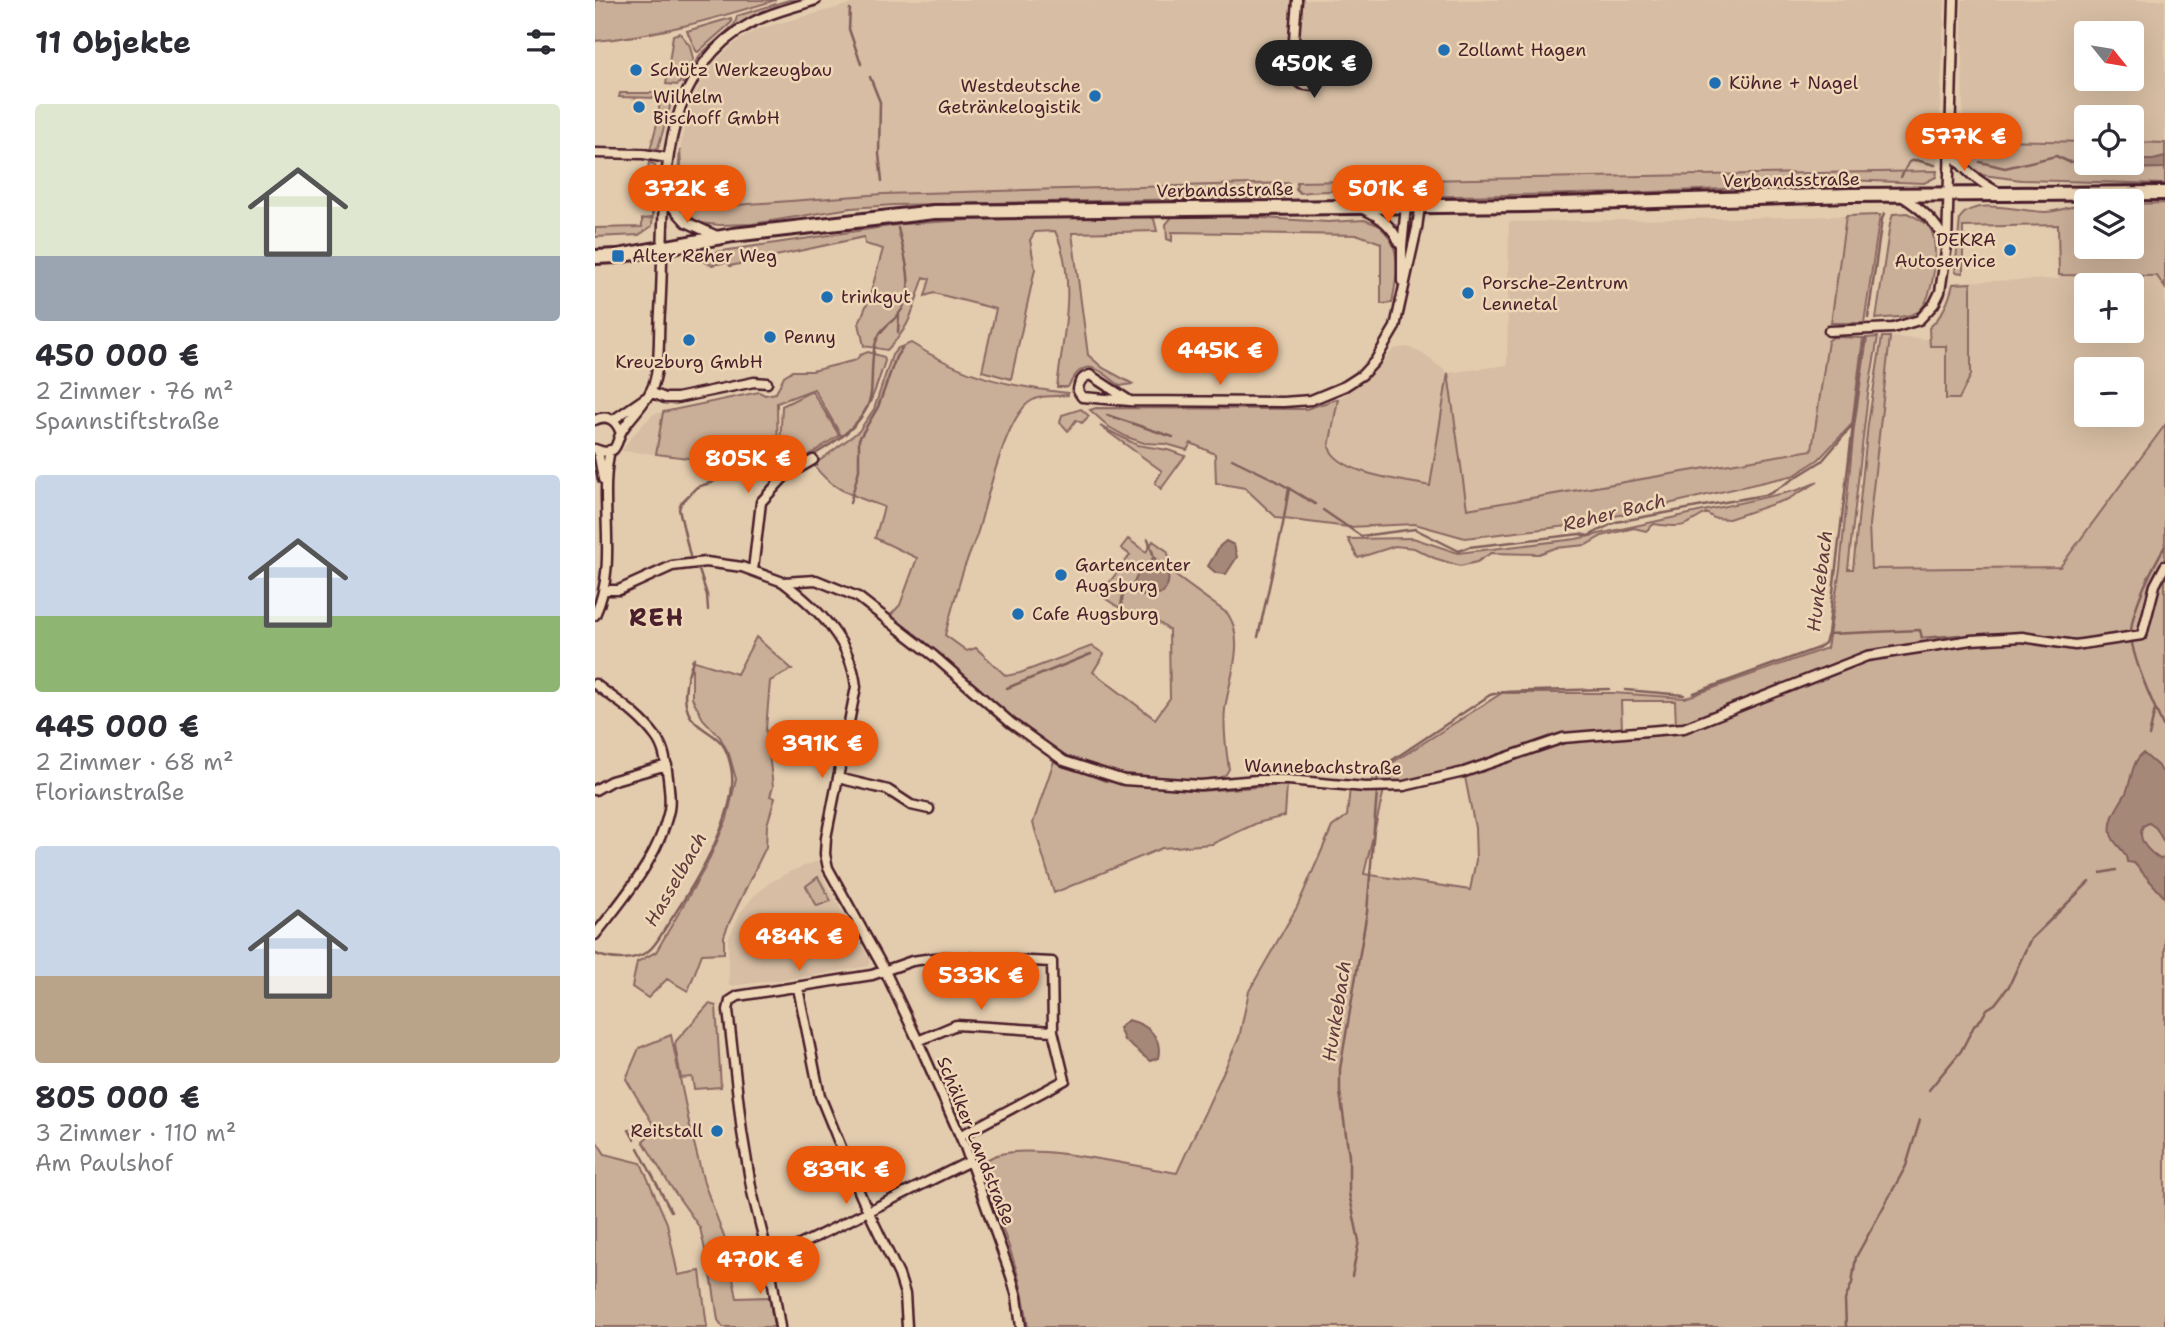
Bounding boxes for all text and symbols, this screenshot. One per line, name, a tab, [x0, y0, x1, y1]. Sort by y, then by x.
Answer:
north arrow	[2074, 21, 2144, 91]
map controls	[2074, 21, 2144, 427]
text: 11 Objekte	[35, 22, 191, 63]
icon: filters	[522, 23, 560, 61]
place label: Zollamt Hagen	[1458, 38, 1586, 62]
pin: 450K €	[1257, 41, 1371, 100]
marker: Zollamt Hagen	[1436, 42, 1452, 58]
text: 450K €	[1271, 48, 1357, 78]
place label: Schütz Werkzeugbau	[650, 58, 832, 82]
marker: Schütz Werkzeugbau	[628, 62, 644, 78]
place label: Kühne + Nagel	[1729, 71, 1859, 95]
place label: Westdeutsche Getränkelogistik	[938, 74, 1081, 119]
marker: Kühne + Nagel	[1707, 75, 1723, 91]
place label: Wilhelm Bischoff GmbH	[653, 85, 780, 130]
marker: Westdeutsche Getränkelogistik	[1087, 88, 1103, 104]
marker: Wilhelm Bischoff GmbH	[631, 99, 647, 115]
button: locate	[2074, 105, 2144, 175]
pin: 577K €	[1907, 114, 2021, 173]
text: 577K €	[1921, 121, 2007, 151]
icon: home	[235, 149, 361, 275]
pin: 372K €	[630, 166, 744, 225]
pin: 501K €	[1331, 166, 1445, 225]
street label: Verbandsstraße	[1722, 167, 1860, 193]
text: 372K €	[644, 173, 730, 203]
text: 501K €	[1348, 173, 1428, 203]
street label: Verbandsstraße	[1156, 177, 1294, 203]
button: layers	[2074, 189, 2144, 259]
place label: DEKRA Autoservice	[1894, 228, 1996, 273]
marker: DEKRA Autoservice	[2002, 242, 2018, 258]
place label: Alter Reher Weg	[632, 244, 777, 268]
marker: Alter Reher Weg	[610, 248, 626, 264]
place label: Porsche-Zentrum Lennetal	[1482, 271, 1628, 316]
button: +	[2074, 273, 2144, 343]
place label: trinkgut	[841, 285, 911, 309]
marker: Porsche-Zentrum Lennetal	[1460, 285, 1476, 301]
marker: trinkgut	[819, 289, 835, 305]
place label: Penny	[784, 325, 836, 349]
pin: 445K €	[1163, 328, 1277, 387]
marker: Penny	[762, 329, 778, 345]
marker: Kreuzburg GmbH	[681, 332, 697, 348]
text: 450 000 €	[35, 335, 199, 376]
text: 445K €	[1177, 335, 1263, 365]
place label: Kreuzburg GmbH	[615, 350, 763, 374]
button: −	[2074, 357, 2144, 427]
text: 2 Zimmer · 76 m²	[35, 376, 234, 406]
text: Spannstiftstraße	[35, 406, 220, 436]
pin: 805K €	[691, 435, 805, 495]
text: 805K €	[705, 443, 791, 473]
water label: Reher Bach	[1560, 488, 1668, 537]
icon: home	[235, 520, 361, 646]
water label: Hunkebach	[1801, 529, 1838, 633]
place label: Gartencenter Augsburg	[1075, 553, 1191, 598]
marker: Gartencenter Augsburg	[1053, 567, 1069, 583]
district label: REH	[629, 602, 685, 634]
place label: Cafe Augsburg	[1032, 602, 1159, 626]
marker: Cafe Augsburg	[1010, 606, 1026, 622]
text: 445 000 €	[35, 706, 199, 747]
pin: 391K €	[765, 720, 879, 780]
text: 391K €	[781, 728, 863, 758]
text: 2 Zimmer · 68 m²	[35, 747, 234, 777]
street label: Wannebachstraße	[1244, 754, 1402, 780]
text: Florianstraße	[35, 777, 185, 807]
water label: Hasselbach	[638, 828, 712, 931]
icon: home	[235, 891, 361, 1017]
pin: 484K €	[742, 914, 856, 973]
text: 484K €	[755, 921, 843, 951]
pin: 533K €	[924, 953, 1038, 1012]
water label: Hunkebach	[1316, 959, 1357, 1063]
text: 533K €	[938, 960, 1024, 990]
street label: Schälker Landstraße	[931, 1053, 1021, 1229]
text: 805 000 €	[35, 1077, 200, 1118]
text: 3 Zimmer · 110 m²	[35, 1118, 236, 1148]
place label: Reitstall	[630, 1119, 704, 1143]
marker: Reitstall	[709, 1123, 725, 1139]
pin: 839K €	[789, 1146, 903, 1206]
text: Am Paulshof	[35, 1148, 173, 1178]
text: 839K €	[802, 1154, 890, 1184]
pin: 470K €	[703, 1236, 817, 1296]
text: 470K €	[717, 1244, 803, 1274]

